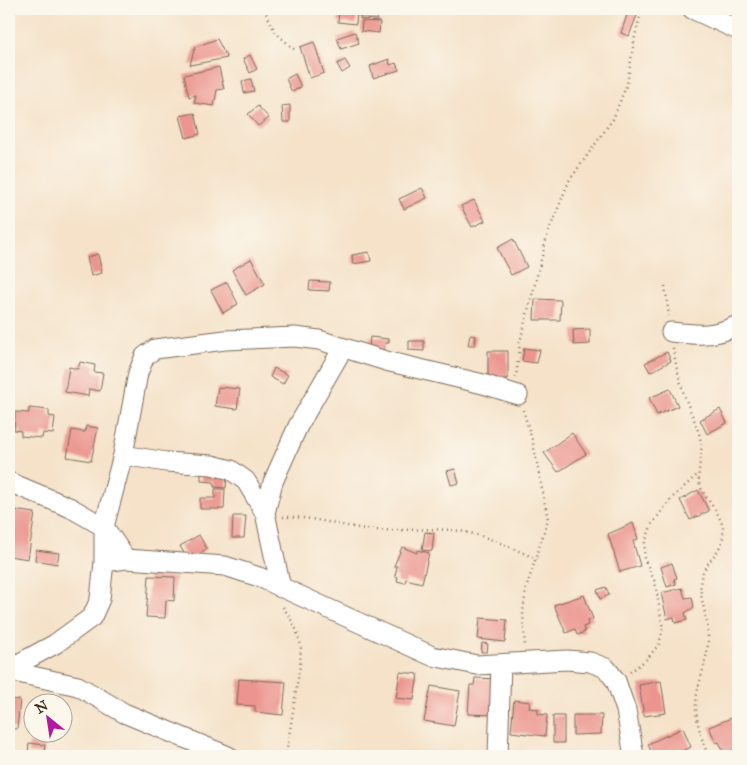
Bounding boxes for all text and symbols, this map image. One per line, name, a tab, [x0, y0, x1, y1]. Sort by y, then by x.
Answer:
north arrow	[22, 692, 72, 742]
text: N	[32, 697, 51, 718]

